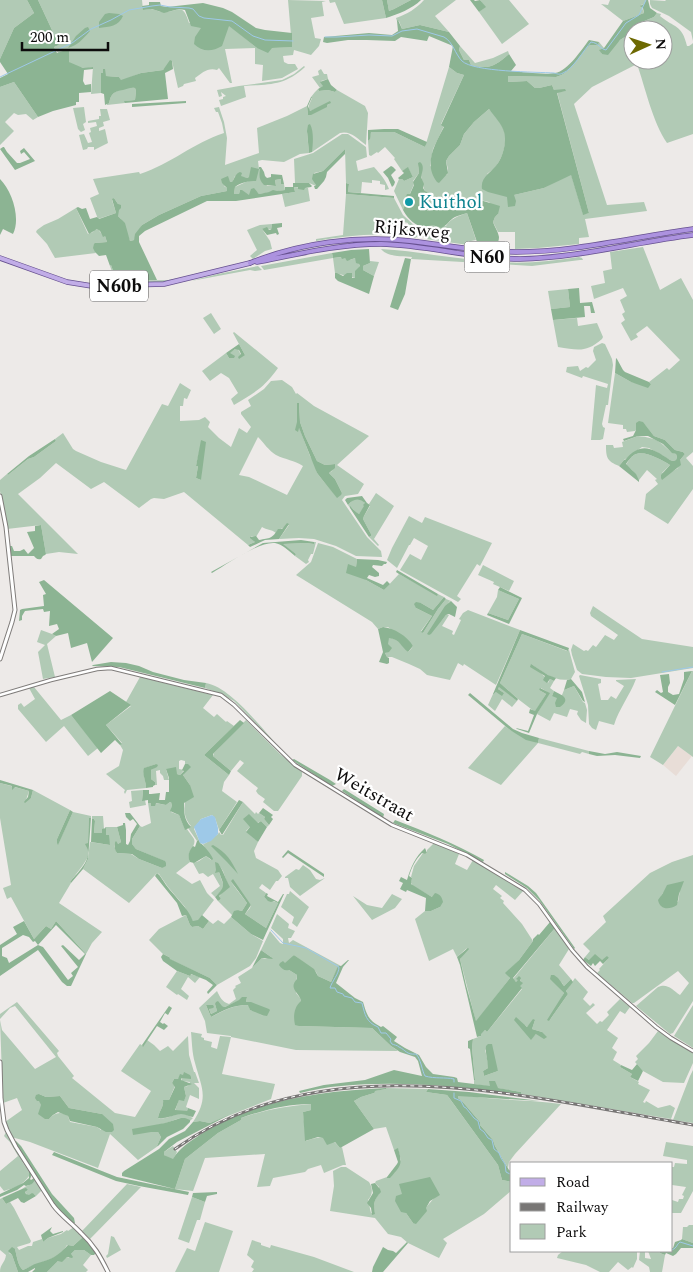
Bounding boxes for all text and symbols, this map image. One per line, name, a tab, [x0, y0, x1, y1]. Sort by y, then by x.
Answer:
scale bar	[22, 20, 109, 52]
north arrow	[623, 20, 673, 70]
text: 200 m	[30, 26, 69, 49]
text: N	[650, 38, 671, 51]
place label: Kuithol	[419, 188, 482, 217]
marker: Kuithol	[403, 196, 415, 208]
street label: Rijksweg	[372, 212, 452, 248]
road number: N60	[464, 242, 510, 272]
road number: N60b	[90, 270, 148, 302]
street label: Weitstraat	[329, 760, 420, 830]
legend	[510, 1162, 673, 1252]
text: Road	[556, 1171, 590, 1194]
text: Railway	[556, 1196, 609, 1219]
text: Park	[556, 1221, 587, 1244]

